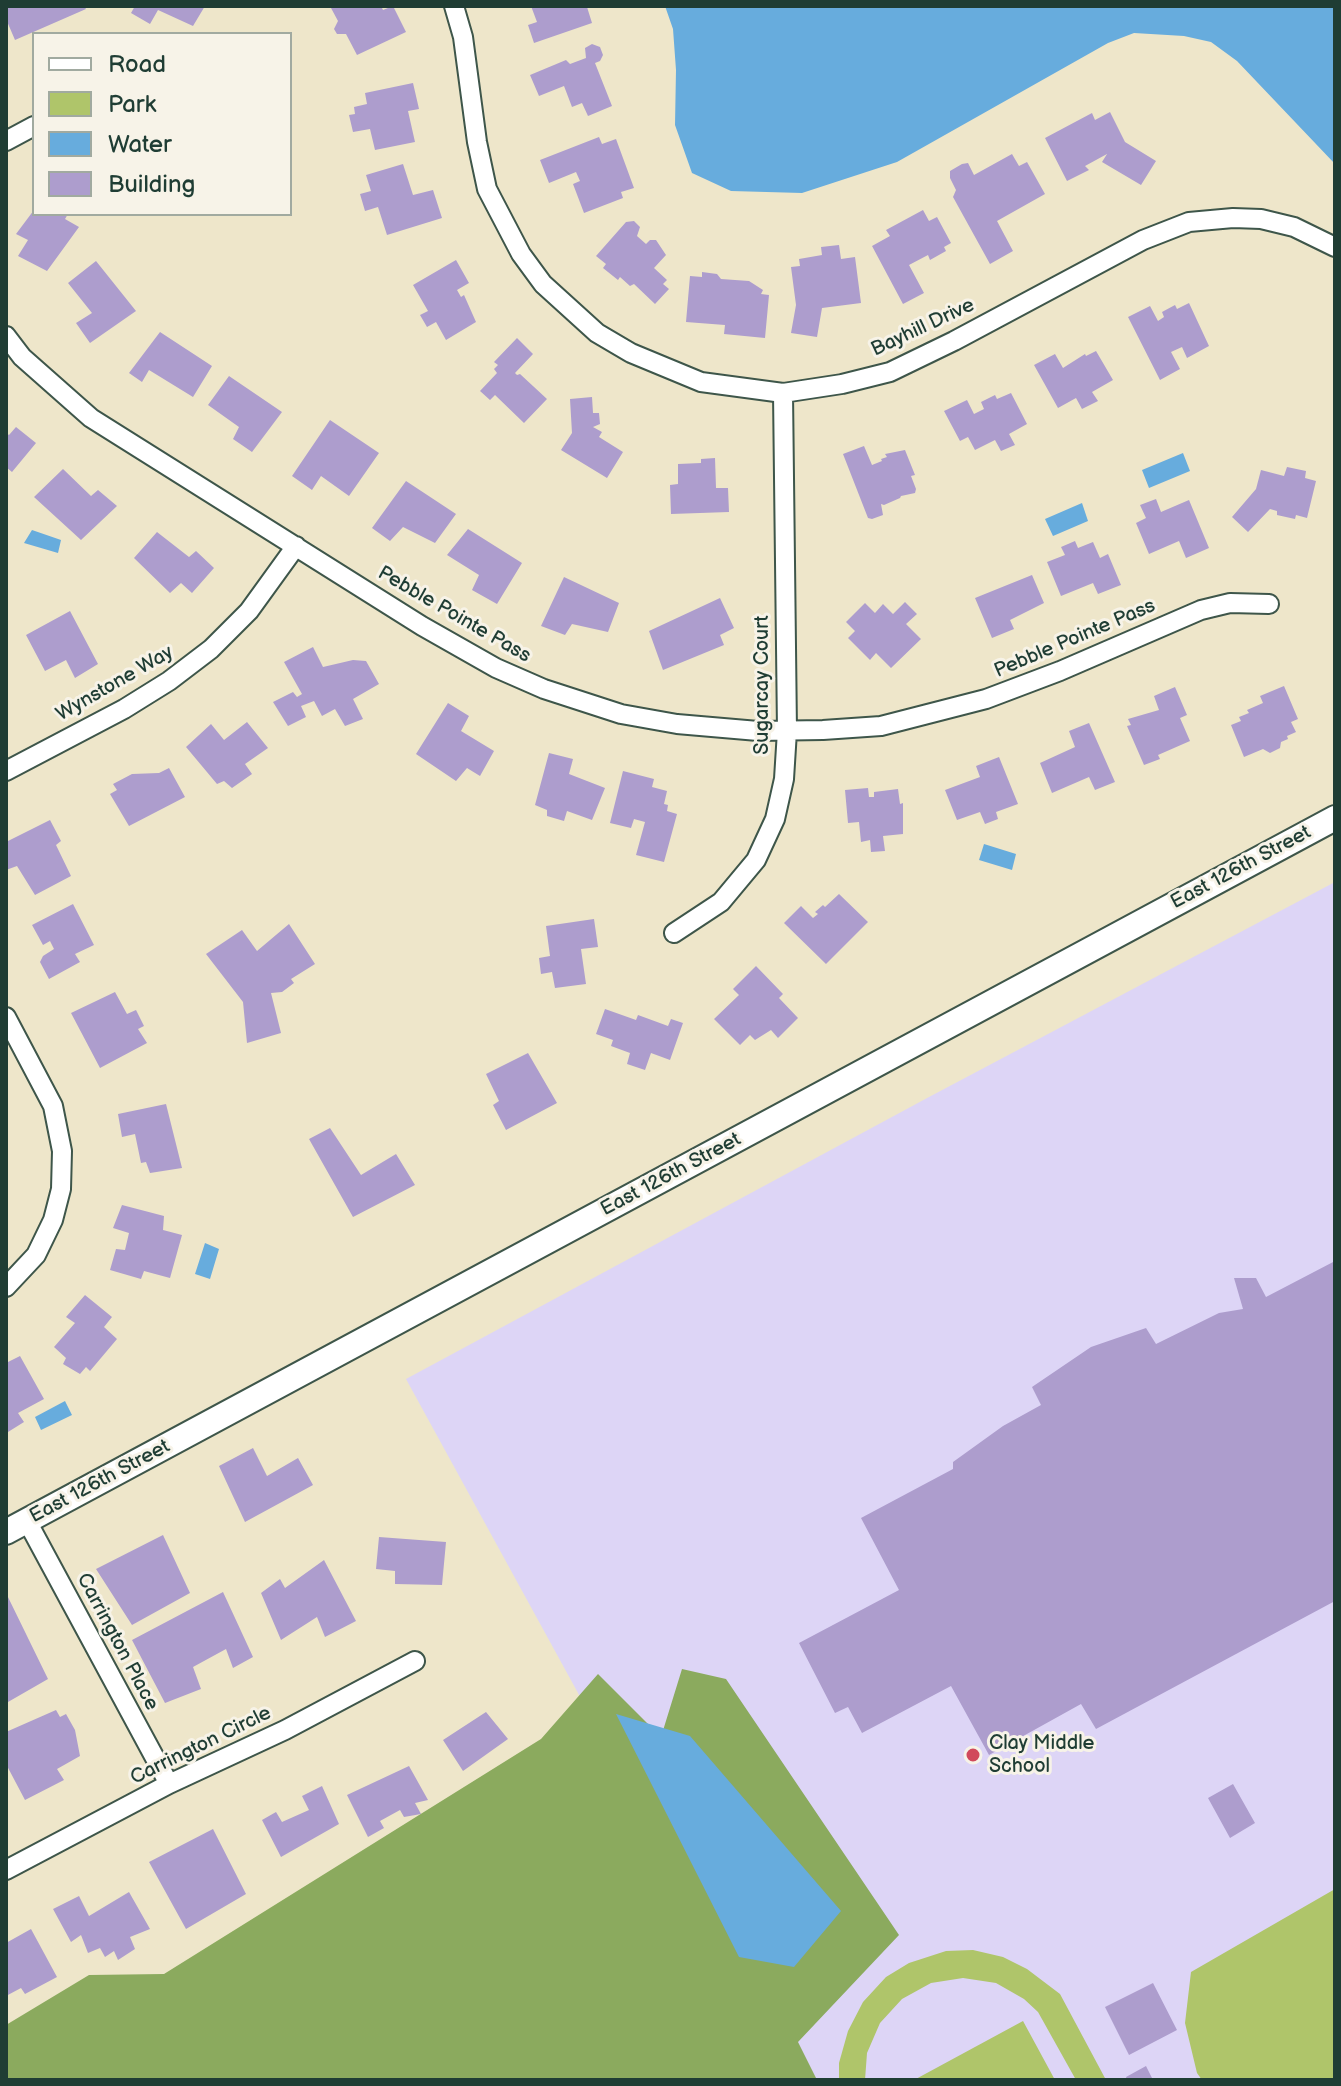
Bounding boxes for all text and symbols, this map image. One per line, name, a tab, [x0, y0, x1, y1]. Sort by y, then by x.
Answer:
legend	[32, 32, 292, 216]
text: Road	[108, 50, 166, 79]
text: Park	[108, 90, 156, 119]
text: Water	[108, 130, 172, 159]
text: Building	[108, 170, 195, 199]
street label: Bayhill Drive	[868, 294, 978, 362]
street label: Pebble Pointe Pass	[373, 561, 535, 669]
street label: Pebble Pointe Pass	[991, 594, 1159, 684]
street label: Sugarcay Court	[751, 615, 775, 755]
street label: Wynstone Way	[52, 641, 178, 727]
street label: East 126th Street	[1167, 821, 1315, 915]
street label: East 126th Street	[597, 1128, 745, 1222]
street label: East 126th Street	[26, 1435, 174, 1529]
street label: Carrington Place	[71, 1569, 163, 1715]
street label: Carrington Circle	[127, 1702, 275, 1790]
place label: Clay Middle School	[989, 1732, 1094, 1779]
marker: Clay Middle School	[964, 1746, 982, 1764]

